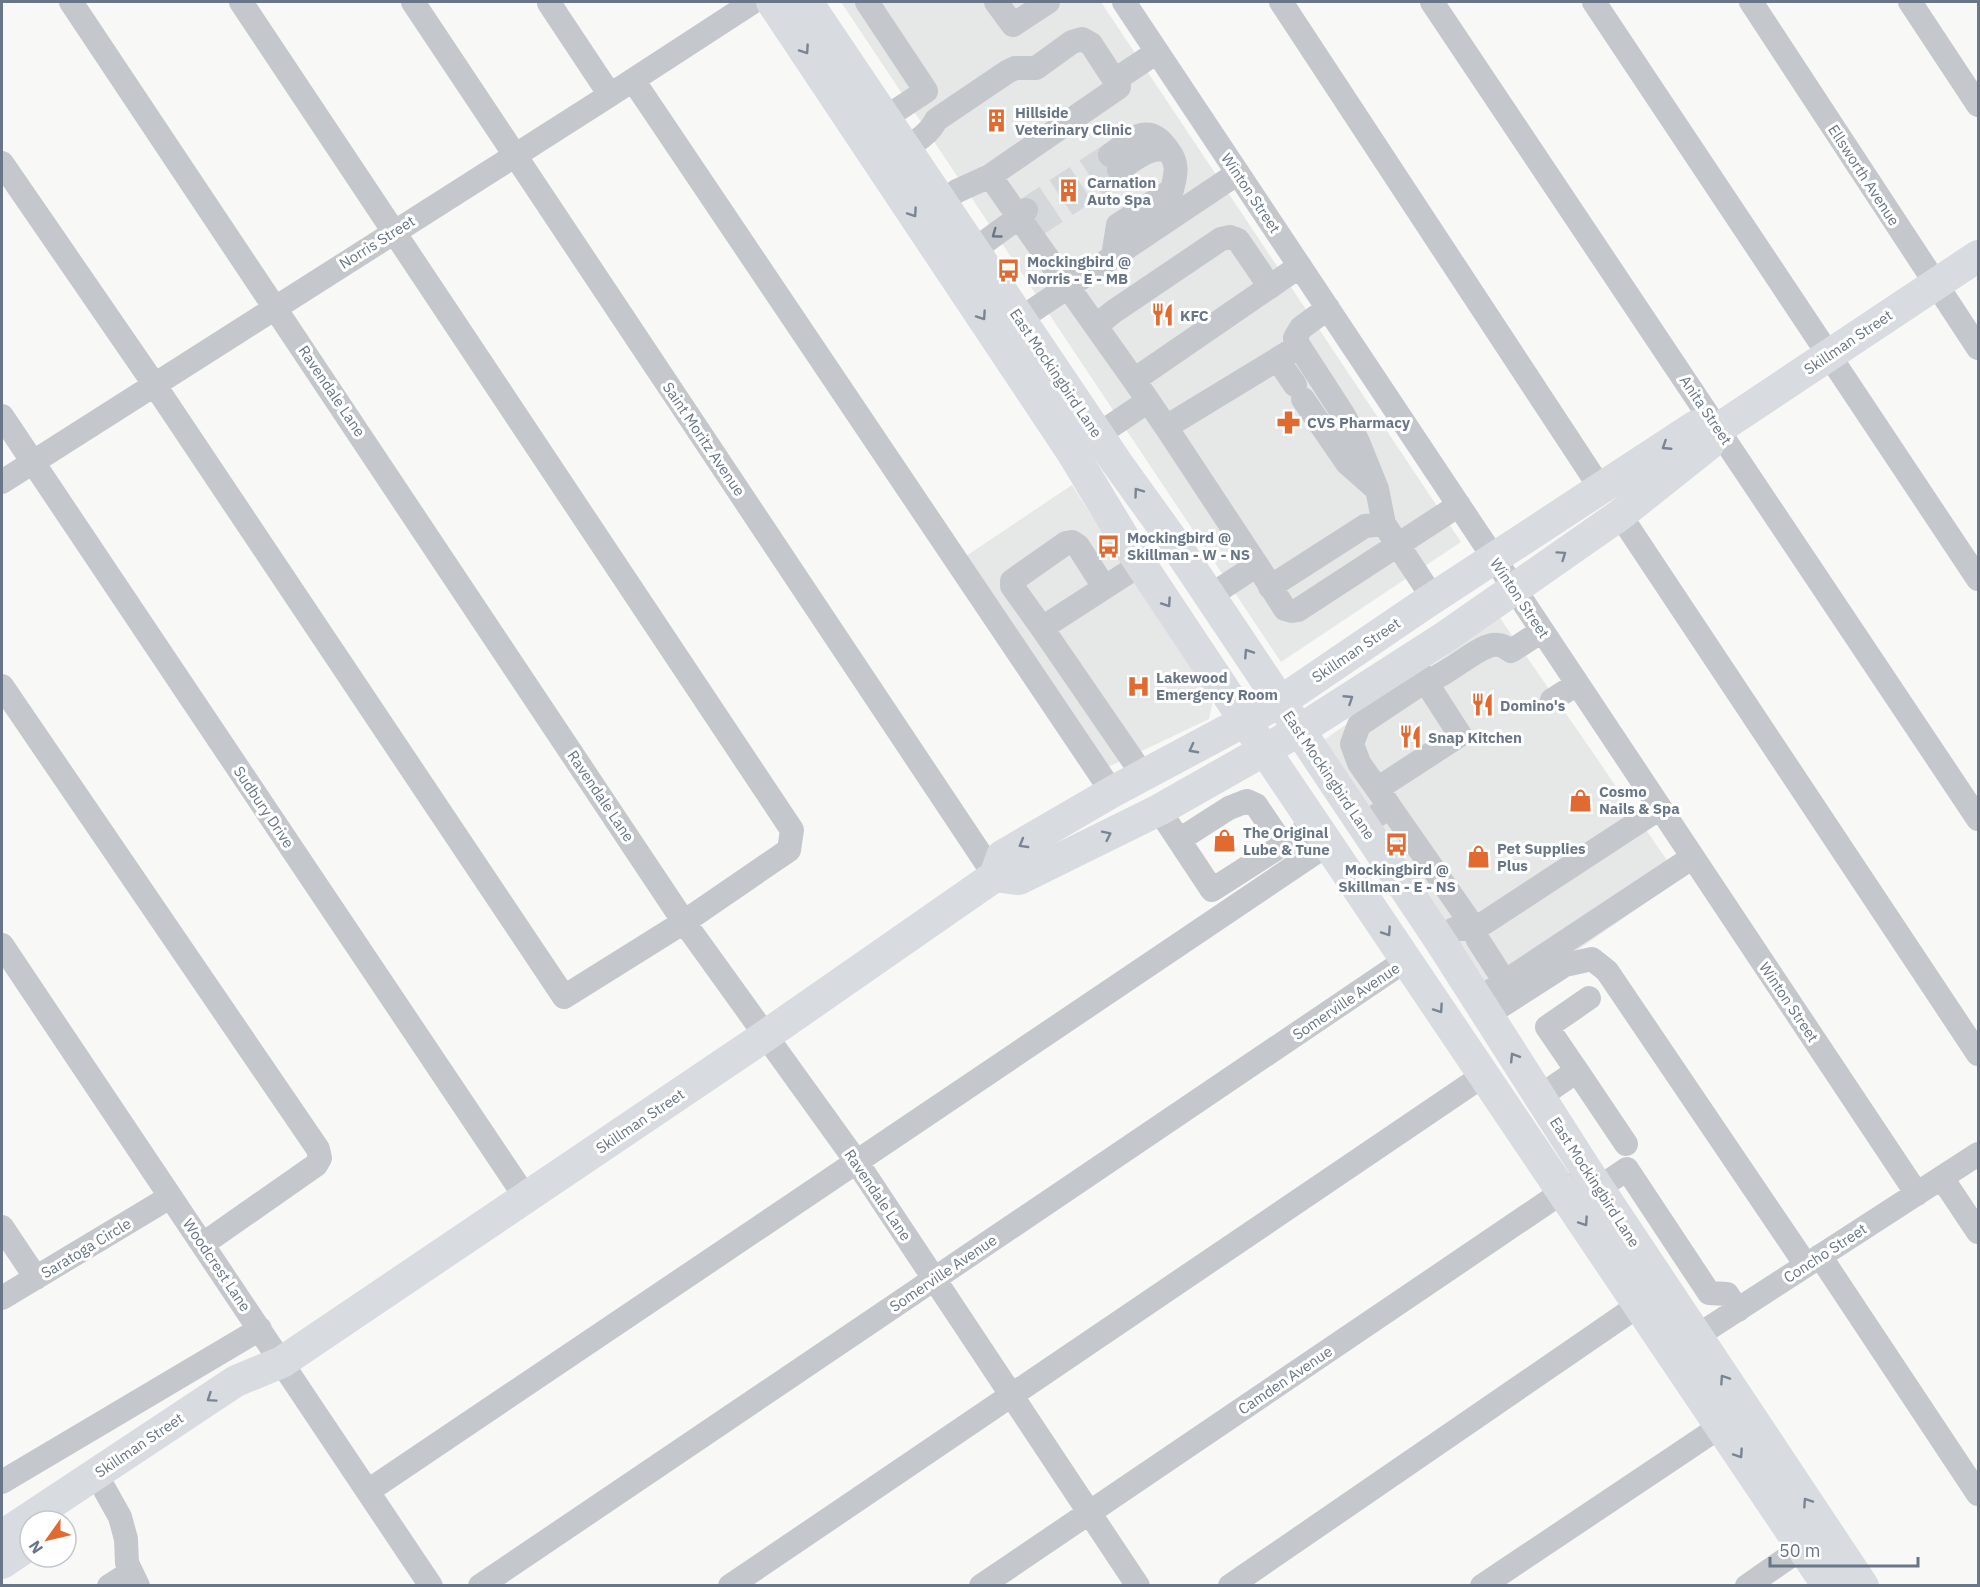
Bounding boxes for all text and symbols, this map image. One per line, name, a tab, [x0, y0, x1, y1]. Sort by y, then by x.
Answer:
one-way arrow	[798, 43, 809, 54]
place label: Hillside Veterinary Clinic	[1015, 103, 1132, 139]
building icon: Hillside Veterinary Clinic	[984, 108, 1010, 134]
street label: Ellsworth Avenue	[1824, 121, 1904, 229]
street label: Winton Street	[1217, 149, 1285, 237]
place label: Carnation Auto Spa	[1087, 173, 1156, 209]
building icon: Carnation Auto Spa	[1056, 178, 1082, 204]
one-way arrow	[906, 206, 917, 217]
street label: Norris Street	[336, 211, 418, 273]
one-way arrow	[991, 227, 1002, 238]
place label: Mockingbird @ Norris - E - MB	[1027, 252, 1131, 288]
bus stop icon: Mockingbird @ Norris - E - MB	[996, 257, 1022, 283]
restaurant icon: KFC	[1149, 302, 1175, 328]
street label: East Mockingbird Lane	[1006, 305, 1106, 441]
street label: Skillman Street	[1800, 305, 1896, 379]
place label: KFC	[1180, 306, 1209, 325]
one-way arrow	[974, 309, 985, 320]
street label: Ravendale Lane	[294, 342, 370, 440]
street label: Anita Street	[1676, 372, 1736, 448]
street label: Saint Moritz Avenue	[659, 378, 749, 500]
pharmacy icon: CVS Pharmacy	[1276, 409, 1302, 435]
place label: CVS Pharmacy	[1307, 413, 1410, 432]
one-way arrow	[1662, 439, 1673, 450]
one-way arrow	[1134, 487, 1145, 498]
place label: Mockingbird @ Skillman - W - NS	[1127, 528, 1250, 564]
bus stop icon: Mockingbird @ Skillman - W - NS	[1096, 533, 1122, 559]
one-way arrow	[1555, 551, 1566, 562]
street label: Winton Street	[1486, 554, 1554, 642]
one-way arrow	[1160, 596, 1171, 607]
street label: Skillman Street	[1308, 613, 1404, 687]
one-way arrow	[1243, 649, 1255, 659]
place label: Lakewood Emergency Room	[1156, 668, 1278, 704]
hospital icon: Lakewood Emergency Room	[1125, 673, 1151, 699]
restaurant icon: Domino's	[1469, 692, 1495, 718]
one-way arrow	[1343, 694, 1353, 706]
place label: Domino's	[1500, 696, 1566, 715]
street label: East Mockingbird Lane	[1279, 707, 1379, 843]
restaurant icon: Snap Kitchen	[1397, 724, 1423, 750]
place label: Snap Kitchen	[1428, 728, 1522, 747]
one-way arrow	[1189, 742, 1199, 753]
street label: Ravendale Lane	[563, 747, 639, 845]
street label: Sudbury Drive	[230, 762, 298, 852]
place label: Cosmo Nails & Spa	[1599, 782, 1680, 818]
shop icon: Cosmo Nails & Spa	[1568, 787, 1594, 813]
place label: The Original Lube & Tune	[1243, 823, 1330, 859]
shop icon: The Original Lube & Tune	[1212, 828, 1238, 854]
one-way arrow	[1100, 831, 1111, 843]
bus stop icon: Mockingbird @ Skillman - E - NS	[1384, 832, 1410, 858]
one-way arrow	[1019, 836, 1029, 848]
place label: Pet Supplies Plus	[1497, 839, 1586, 875]
shop icon: Pet Supplies Plus	[1466, 844, 1492, 870]
place label: Mockingbird @ Skillman - E - NS	[1338, 860, 1456, 896]
one-way arrow	[1380, 925, 1391, 936]
street label: Somerville Avenue	[1289, 958, 1403, 1044]
street label: Winton Street	[1755, 958, 1823, 1046]
one-way arrow	[1432, 1002, 1443, 1013]
one-way arrow	[1510, 1053, 1521, 1064]
street label: Skillman Street	[592, 1084, 688, 1158]
street label: East Mockingbird Lane	[1546, 1113, 1644, 1251]
street label: Ravendale Lane	[840, 1146, 916, 1244]
street label: Saratoga Circle	[38, 1214, 134, 1282]
street label: Woodcrest Lane	[179, 1215, 255, 1315]
one-way arrow	[1577, 1215, 1588, 1226]
street label: Concho Street	[1780, 1219, 1870, 1287]
street label: Somerville Avenue	[886, 1230, 1000, 1316]
street label: Camden Avenue	[1234, 1342, 1336, 1418]
one-way arrow	[1720, 1374, 1731, 1385]
one-way arrow	[207, 1390, 217, 1402]
street label: Skillman Street	[91, 1408, 187, 1482]
one-way arrow	[1732, 1447, 1743, 1458]
one-way arrow	[1803, 1498, 1814, 1509]
north arrow	[18, 1509, 78, 1569]
scale bar	[1770, 1530, 1918, 1568]
text: N	[24, 1537, 47, 1558]
text: 50 m	[1779, 1539, 1821, 1562]

